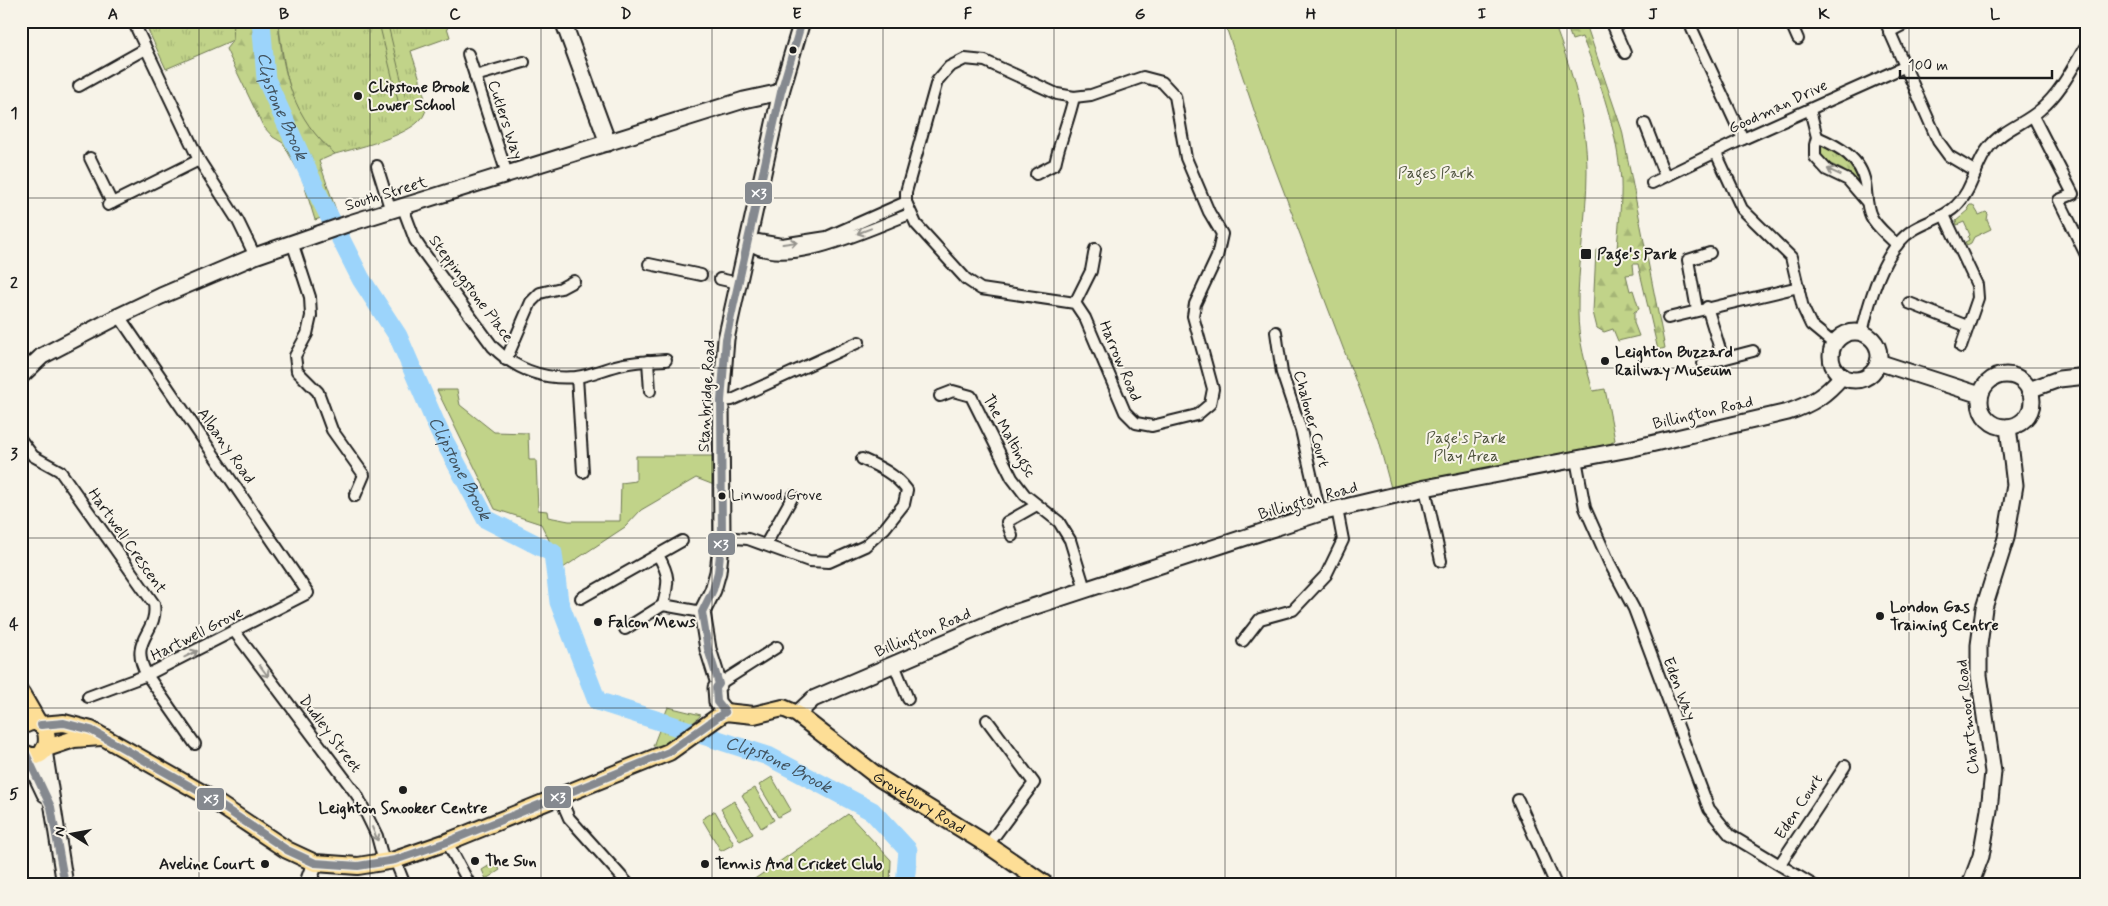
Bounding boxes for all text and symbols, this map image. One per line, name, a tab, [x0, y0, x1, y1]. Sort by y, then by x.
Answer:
text: A	[108, 4, 118, 25]
text: B	[279, 4, 289, 25]
text: C	[449, 4, 461, 25]
text: D	[620, 4, 632, 25]
text: E	[792, 4, 802, 25]
text: F	[964, 4, 973, 25]
text: G	[1135, 4, 1146, 25]
text: H	[1306, 4, 1317, 25]
text: I	[1478, 4, 1487, 25]
text: J	[1648, 4, 1658, 25]
text: K	[1818, 4, 1830, 25]
text: L	[1990, 4, 2001, 25]
unlabelled marker	[788, 45, 798, 55]
scale bar	[1900, 48, 2053, 80]
water label: Clipstone Brook	[252, 52, 314, 165]
text: 100 m	[1908, 56, 1948, 76]
street label: Goodman Drive	[1725, 75, 1831, 139]
place label: Clipstone Brook Lower School	[368, 77, 470, 116]
street label: Cutlers Way	[482, 78, 528, 162]
marker: Clipstone Brook Lower School	[352, 90, 364, 102]
text: 1	[10, 103, 18, 124]
park label: Pages Park	[1398, 163, 1474, 185]
one-way arrow	[1827, 167, 1842, 177]
street label: South Street	[342, 171, 430, 216]
line badge: X3	[744, 181, 773, 205]
text: X3	[751, 185, 767, 203]
one-way arrow	[857, 227, 872, 236]
street label: Steppingstone Place	[423, 231, 518, 348]
one-way arrow	[782, 237, 798, 247]
place label: Page's Park	[1597, 244, 1677, 267]
marker: Page's Park	[1579, 247, 1593, 261]
text: 2	[10, 273, 18, 294]
street label: Harrow Road	[1094, 318, 1146, 404]
street label: Stanbridge Road	[694, 339, 720, 453]
place label: Leighton Buzzard Railway Museum	[1615, 342, 1733, 381]
marker: Leighton Buzzard Railway Museum	[1599, 355, 1611, 367]
street label: Chaloner Court	[1288, 368, 1334, 470]
street label: The Maltingsc	[977, 391, 1041, 482]
street label: Billington Road	[1651, 391, 1756, 436]
street label: Albany Road	[192, 404, 260, 488]
water label: Clipstone Brook	[422, 413, 497, 526]
park label: Page's Park Play Area	[1426, 428, 1506, 467]
text: 3	[10, 444, 18, 465]
street label: Billington Road	[1256, 477, 1360, 526]
street label: Hartwell Crescent	[83, 484, 171, 598]
place label: Linwood Grove	[731, 486, 822, 506]
marker: Linwood Grove	[717, 491, 727, 501]
line badge: X3	[707, 532, 736, 556]
text: X3	[713, 536, 729, 554]
place label: London Gas Training Centre	[1890, 597, 1999, 638]
street label: Hartwell Grove	[147, 602, 247, 666]
street label: Billington Road	[872, 603, 975, 664]
marker: London Gas Training Centre	[1874, 610, 1886, 622]
place label: Falcon Mews	[608, 612, 697, 633]
text: 4	[9, 614, 19, 635]
marker: Falcon Mews	[592, 616, 604, 628]
one-way arrow	[183, 649, 198, 658]
street label: Eden Way	[1657, 654, 1701, 724]
street label: Chartmoor Road	[1952, 658, 1984, 776]
one-way arrow	[259, 664, 270, 677]
street label: Dudley Street	[294, 691, 366, 777]
water label: Clipstone Brook	[722, 731, 836, 800]
street label: Grovebury Road	[868, 766, 969, 839]
street label: Eden Court	[1770, 770, 1828, 844]
text: 5	[9, 784, 19, 805]
marker: Leighton Snooker Centre	[397, 784, 409, 796]
line badge: X3	[543, 785, 572, 809]
line badge: X3	[196, 787, 225, 811]
text: X3	[550, 789, 566, 807]
text: X3	[203, 791, 219, 809]
place label: Leighton Snooker Centre	[319, 798, 487, 820]
north arrow	[48, 808, 98, 858]
text: N	[50, 825, 70, 838]
one-way arrow	[371, 826, 381, 841]
place label: The Sun	[485, 851, 536, 872]
place label: Aveline Court	[159, 854, 256, 875]
place label: Tennis And Cricket Club	[715, 854, 883, 875]
marker: The Sun	[469, 855, 481, 867]
marker: Aveline Court	[259, 858, 271, 870]
marker: Tennis And Cricket Club	[699, 858, 711, 870]

